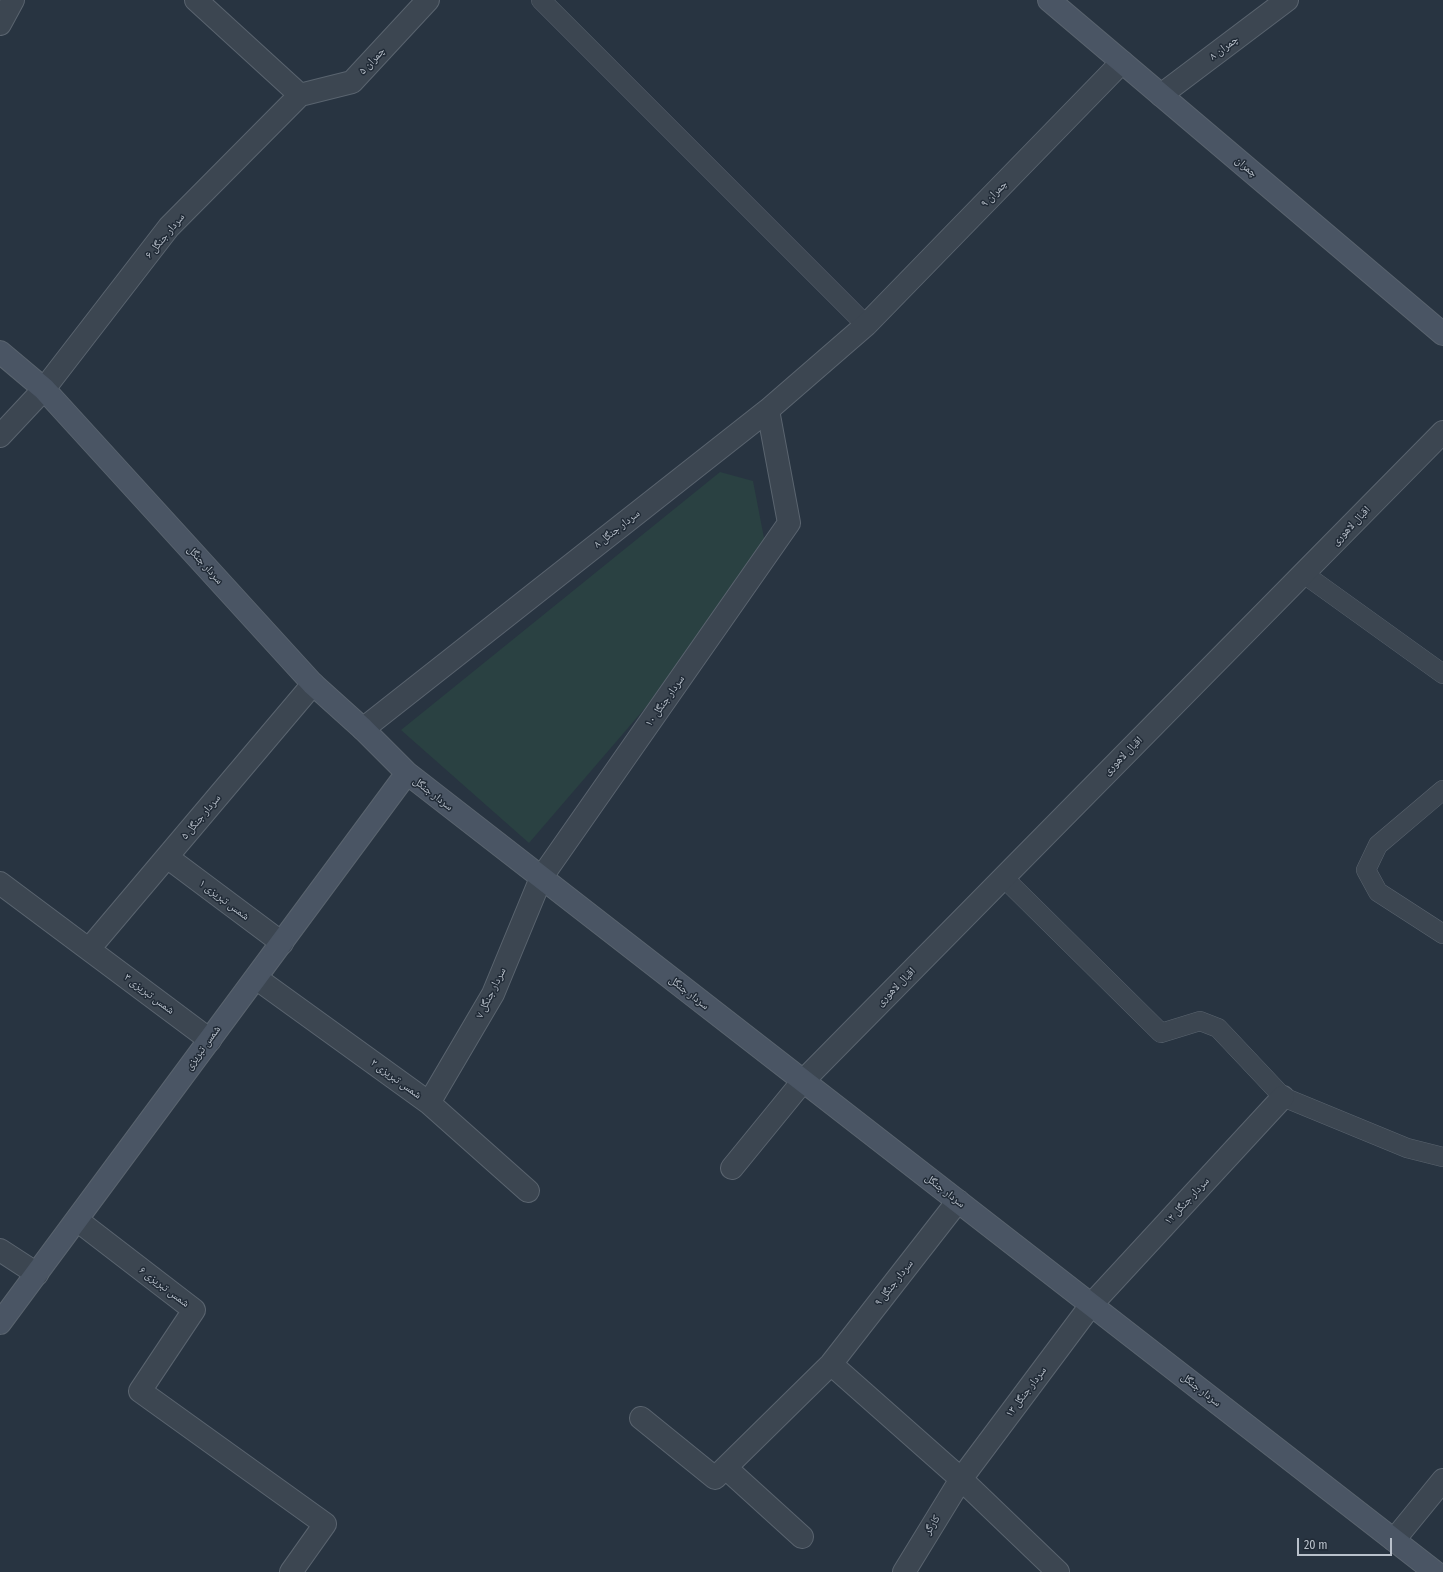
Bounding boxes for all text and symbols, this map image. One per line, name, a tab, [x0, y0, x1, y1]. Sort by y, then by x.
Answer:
street label: چمران ۸	[1207, 33, 1241, 63]
street label: چمران ۵	[356, 45, 388, 77]
street label: چمران	[1232, 154, 1260, 180]
street label: چمران ۹	[978, 178, 1010, 210]
street label: سردار جنگل ۶	[142, 211, 188, 261]
street label: اقبال لاهوری	[1329, 503, 1373, 549]
street label: سردار جنگل ۸	[591, 507, 643, 551]
street label: سردار جنگل	[184, 543, 226, 587]
street label: سردار جنگل ۱۰	[642, 673, 688, 729]
street label: اقبال لاهوری	[1101, 734, 1145, 778]
street label: سردار جنگل	[410, 774, 456, 814]
street label: سردار جنگل ۵	[178, 792, 224, 842]
street label: شمس تبریزی ۱	[196, 877, 252, 923]
street label: سردار جنگل ۷	[473, 965, 509, 1021]
street label: اقبال لاهوری	[874, 965, 918, 1009]
street label: شمس تبریزی ۳	[121, 971, 177, 1017]
street label: سردار جنگل	[666, 973, 712, 1013]
street label: شمس تبریزی	[182, 1023, 224, 1073]
street label: شمس تبریزی ۲	[368, 1056, 424, 1102]
street label: سردار جنگل	[922, 1171, 968, 1211]
street label: سردار جنگل ۱۲	[1162, 1175, 1212, 1227]
street label: سردار جنگل ۹	[872, 1257, 916, 1309]
street label: شمس تبریزی ۶	[136, 1264, 192, 1310]
street label: سردار جنگل ۱۳	[1003, 1364, 1049, 1420]
street label: سردار جنگل	[1178, 1370, 1224, 1410]
street label: کارگر	[921, 1513, 943, 1537]
scale bar	[1299, 1530, 1394, 1556]
text: 20 m	[1304, 1538, 1328, 1552]

